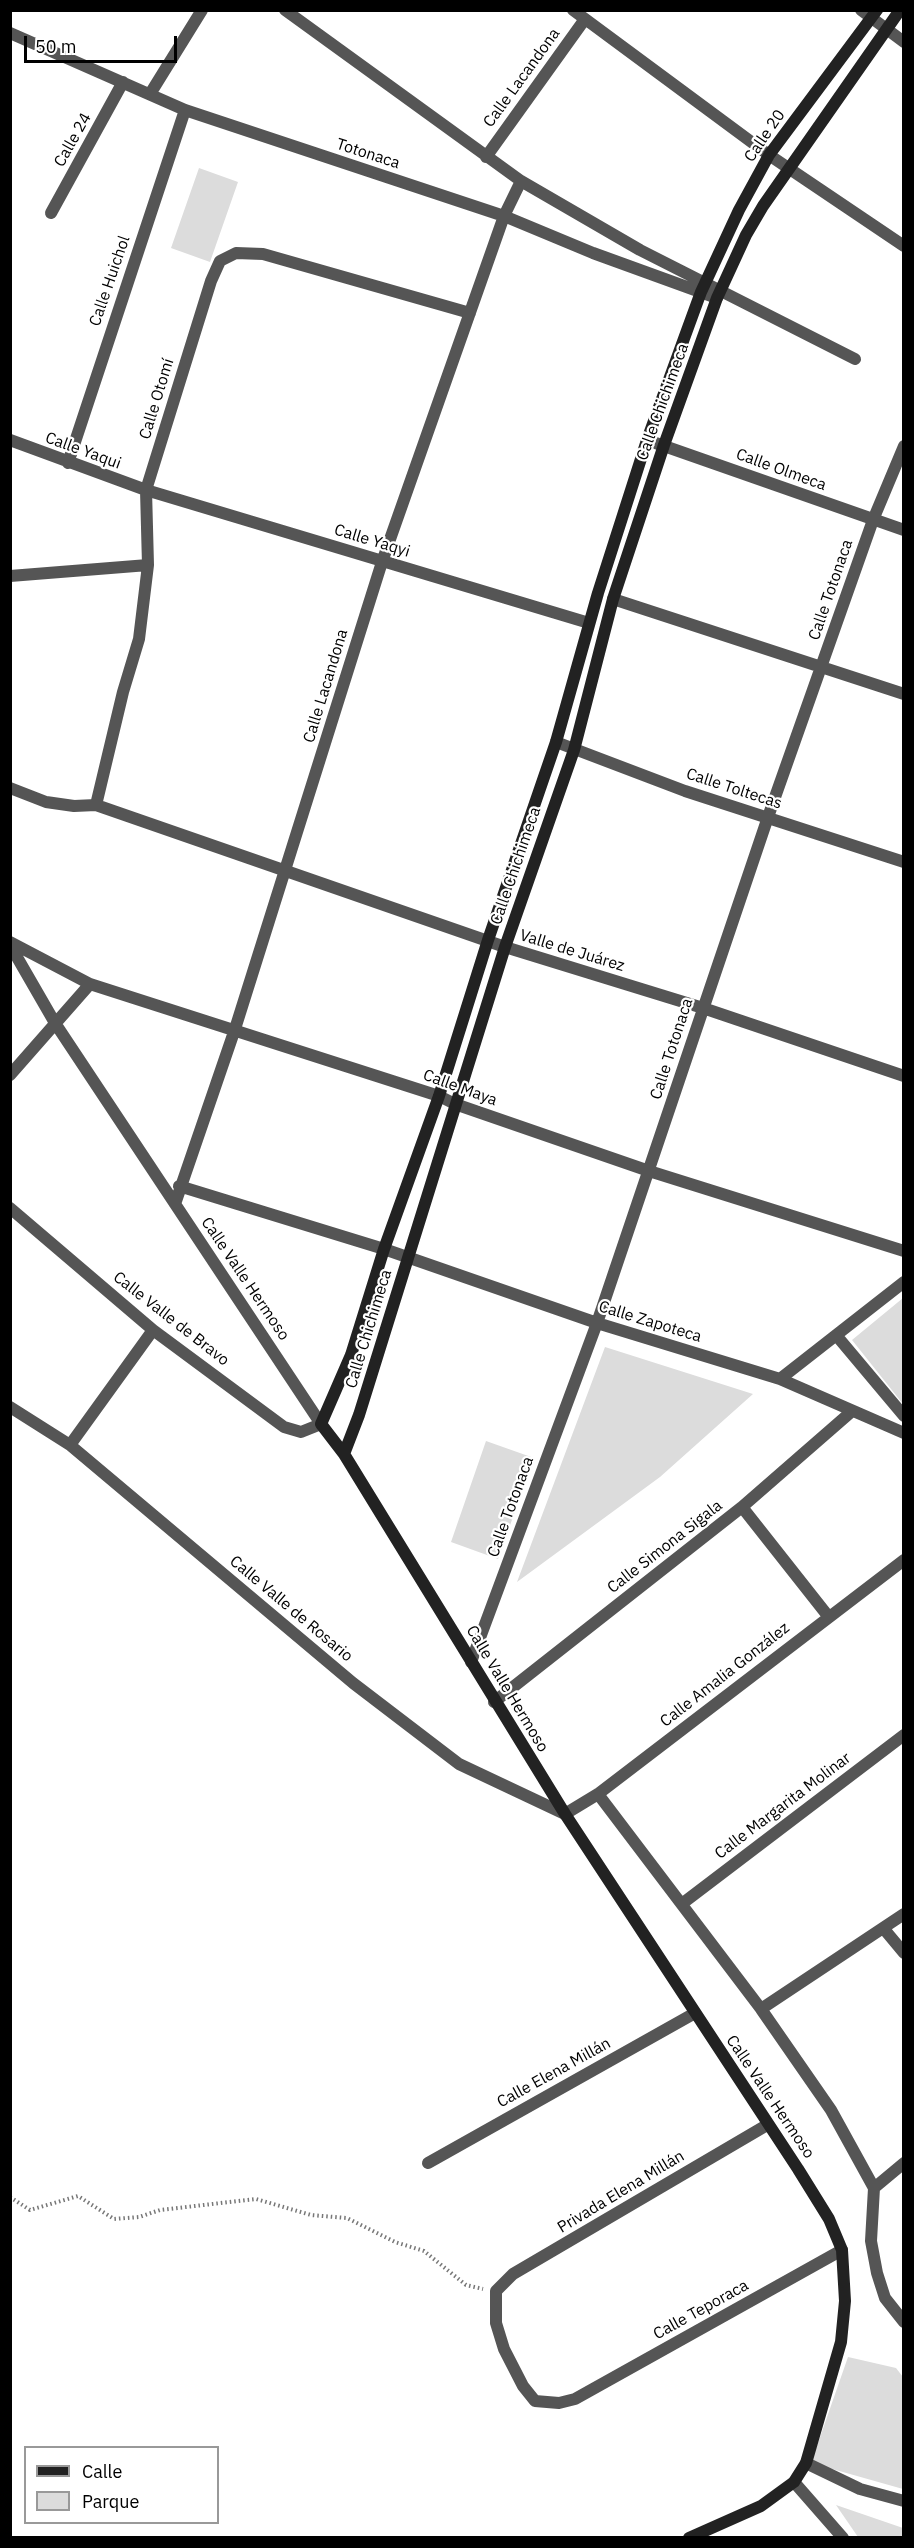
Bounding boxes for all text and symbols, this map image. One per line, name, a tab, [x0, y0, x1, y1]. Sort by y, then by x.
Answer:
scale bar	[27, 24, 180, 62]
street label: Calle Lacandona	[480, 25, 564, 131]
text: 50 m	[35, 35, 77, 58]
street label: Calle 20	[741, 106, 789, 166]
street label: Calle 24	[50, 110, 96, 170]
street label: Totonaca	[334, 135, 402, 173]
street label: Calle Huichol	[86, 233, 134, 329]
street label: Calle Chichimeca	[633, 341, 693, 463]
street label: Calle Otomí	[136, 356, 178, 442]
street label: Calle Yaqui	[42, 428, 124, 474]
street label: Calle Olmeca	[733, 445, 829, 495]
street label: Calle Yaqyi	[332, 520, 412, 562]
street label: Calle Totonaca	[805, 537, 857, 643]
street label: Calle Lacandona	[300, 627, 352, 745]
street label: Calle Toltecas	[684, 764, 784, 814]
street label: Calle Chichimeca	[487, 805, 545, 927]
street label: Valle de Juárez	[517, 926, 627, 976]
street label: Calle Totonaca	[647, 996, 697, 1102]
street label: Calle Maya	[420, 1066, 500, 1110]
street label: Calle Valle Hermoso	[197, 1214, 293, 1344]
street label: Calle Chichimeca	[342, 1267, 396, 1391]
street label: Calle Valle de Bravo	[109, 1268, 233, 1370]
street label: Calle Zapoteca	[596, 1297, 704, 1347]
street label: Calle Totonaca	[484, 1454, 538, 1560]
street label: Calle Simona Sigala	[604, 1496, 726, 1598]
street label: Calle Valle de Rosario	[226, 1552, 356, 1666]
street label: Calle Amalia González	[657, 1619, 793, 1731]
street label: Calle Valle Hermoso	[462, 1622, 552, 1756]
street label: Calle Margarita Molinar	[711, 1749, 855, 1863]
street label: Calle Valle Hermoso	[722, 2032, 818, 2162]
street label: Calle Elena Millán	[494, 2034, 614, 2112]
street label: Privada Elena Millán	[554, 2147, 688, 2237]
street label: Calle Teporaca	[650, 2276, 752, 2344]
legend	[24, 2446, 219, 2524]
text: Calle	[82, 2460, 122, 2483]
text: Parque	[82, 2490, 139, 2513]

